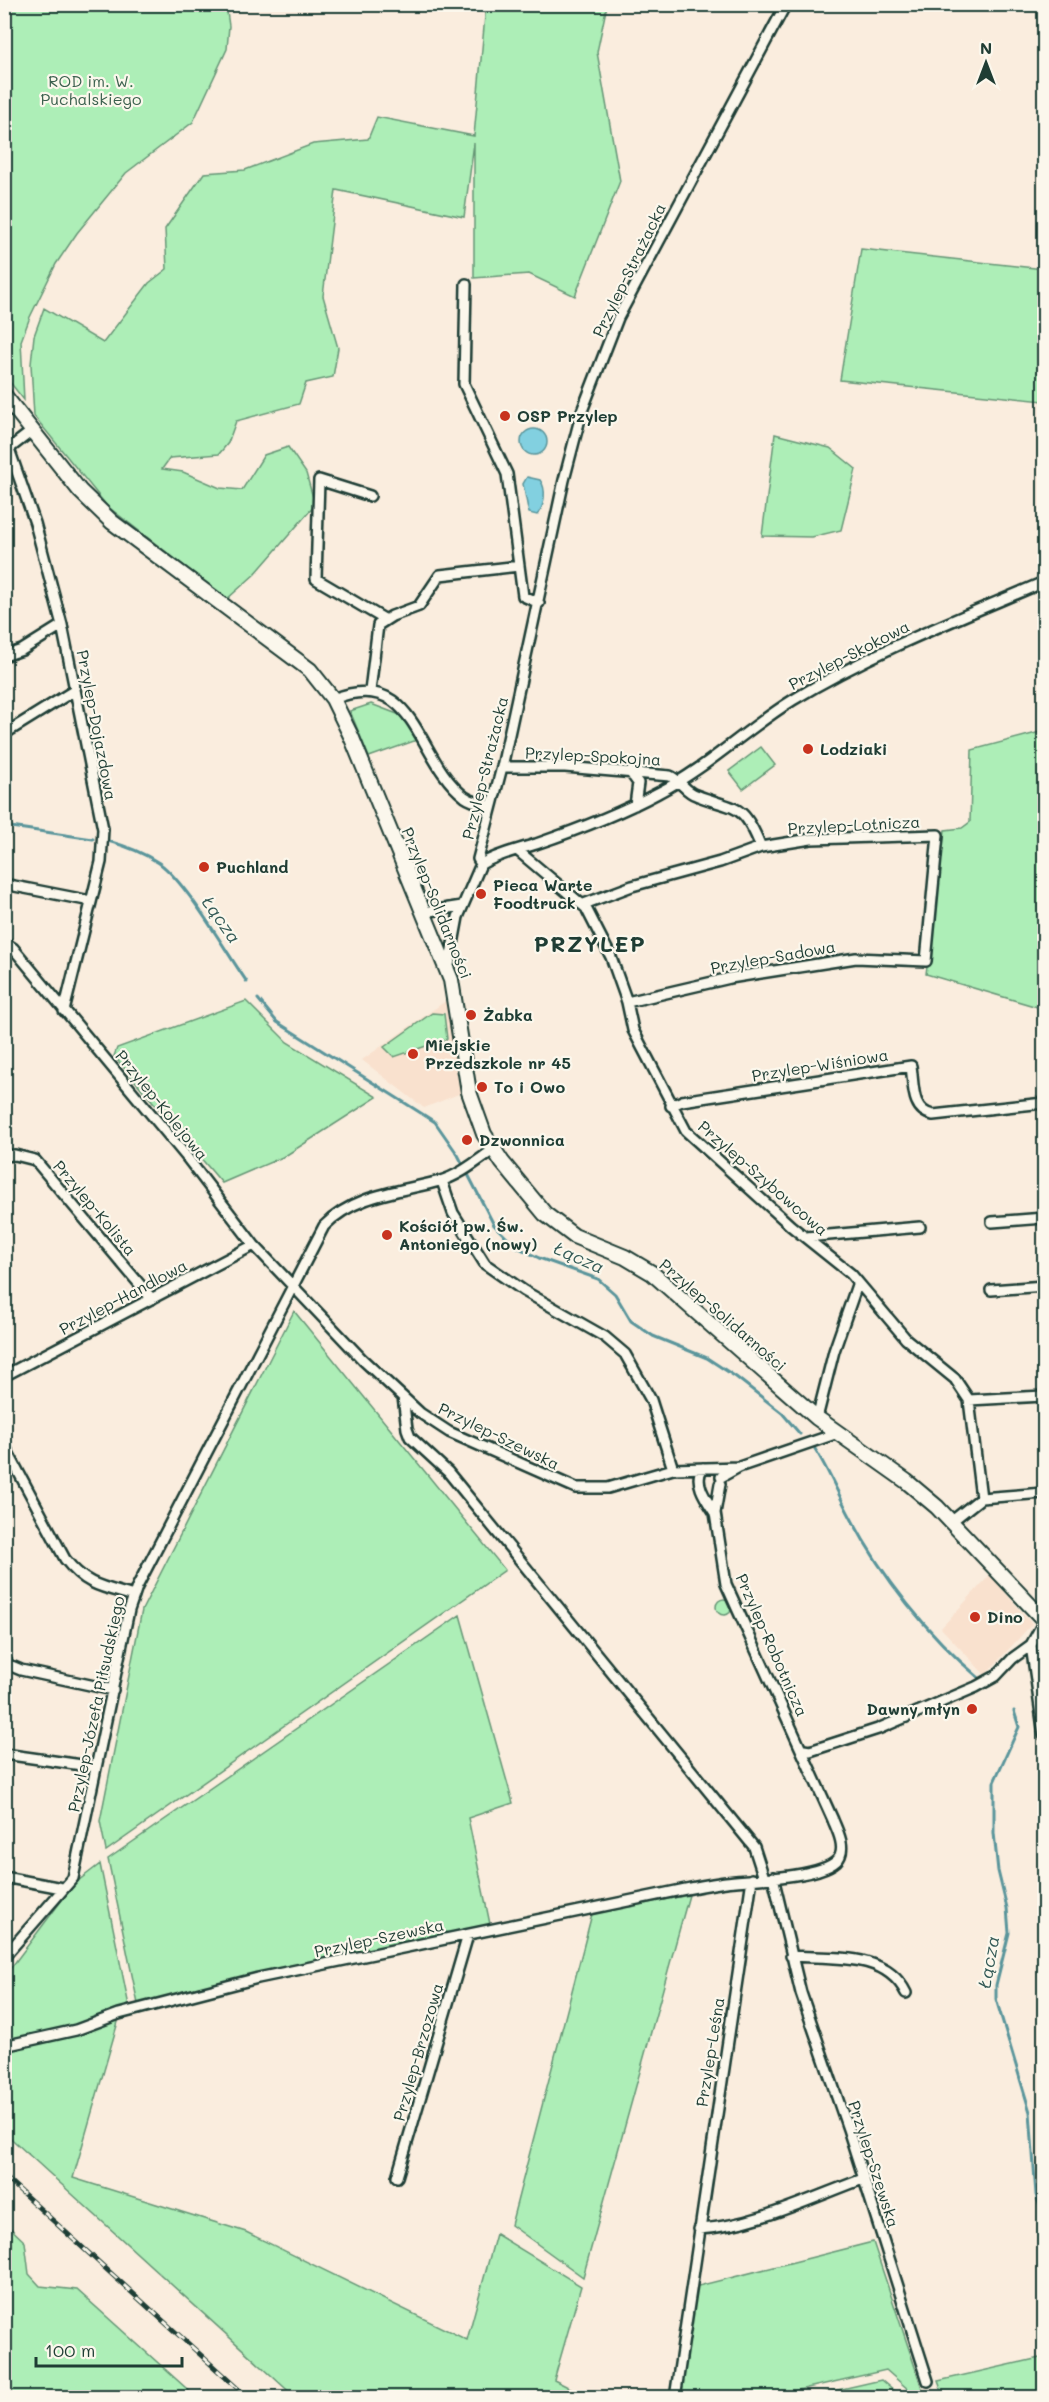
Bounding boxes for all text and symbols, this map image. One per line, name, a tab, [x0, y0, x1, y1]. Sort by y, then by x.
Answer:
north arrow	[956, 33, 1016, 93]
text: N	[980, 37, 992, 58]
park label: ROD im. W. Puchalskiego	[41, 70, 141, 109]
street label: Przylep-Strażacka	[587, 199, 670, 340]
place label: OSP Przylep	[517, 405, 618, 426]
marker: OSP Przylep	[498, 409, 512, 423]
street label: Przylep-Skokowa	[785, 615, 913, 694]
street label: Przylep-Dojazdowa	[73, 648, 122, 802]
street label: Przylep-Strażacka	[457, 694, 512, 841]
place label: Lodziaki	[820, 738, 887, 759]
street label: Przylep-Spokojna	[524, 741, 662, 770]
marker: Lodziaki	[801, 742, 815, 756]
street label: Przylep-Lotnicza	[787, 811, 921, 838]
street label: Przylep-Solidarności	[397, 824, 477, 982]
place label: Puchland	[216, 856, 288, 877]
marker: Puchland	[197, 860, 211, 874]
place label: Pieca Warte Foodtruck	[493, 874, 592, 913]
marker: Pieca Warte Foodtruck	[474, 887, 488, 901]
water label: Łącza	[197, 891, 247, 948]
district label: PRZYLEP	[534, 929, 646, 958]
street label: Przylep-Sadowa	[709, 935, 837, 978]
place label: Żabka	[483, 1004, 533, 1025]
marker: Żabka	[464, 1008, 478, 1022]
place label: Miejskie Przedszkole nr 45	[425, 1034, 571, 1073]
street label: Przylep-Wiśniowa	[750, 1043, 890, 1086]
street label: Przylep-Kolejowa	[111, 1045, 213, 1164]
marker: Miejskie Przedszkole nr 45	[406, 1047, 420, 1061]
place label: To i Owo	[494, 1076, 565, 1097]
marker: To i Owo	[475, 1080, 489, 1094]
street label: Przylep-Szybowcowa	[694, 1115, 833, 1240]
place label: Dzwonnica	[479, 1129, 565, 1150]
marker: Dzwonnica	[460, 1133, 474, 1147]
street label: Przylep-Kolista	[49, 1156, 142, 1260]
place label: Kościół pw. Św. Antoniego (nowy)	[399, 1215, 537, 1254]
marker: Kościół pw. Św. Antoniego (nowy)	[380, 1228, 394, 1242]
water label: Łącza	[551, 1235, 608, 1279]
street label: Przylep-Handlowa	[55, 1254, 190, 1339]
street label: Przylep-Solidarności	[655, 1254, 791, 1376]
street label: Przylep-Szewska	[435, 1397, 563, 1474]
street label: Przylep-Robotnicza	[732, 1570, 813, 1719]
street label: Przylep-Józefa Piłsudskiego	[62, 1594, 129, 1814]
place label: Dino	[987, 1606, 1023, 1627]
marker: Dino	[968, 1610, 982, 1624]
place label: Dawny młyn	[866, 1698, 960, 1719]
marker: Dawny młyn	[965, 1702, 979, 1716]
street label: Przylep-Szewska	[312, 1914, 446, 1962]
water label: Łącza	[972, 1934, 1004, 1990]
street label: Przylep-Brzozowa	[388, 1980, 447, 2123]
street label: Przylep-Leśna	[690, 1996, 729, 2108]
street label: Przylep-Szewska	[844, 2098, 905, 2230]
scale bar	[36, 2330, 182, 2368]
text: 100 m	[45, 2338, 95, 2362]

